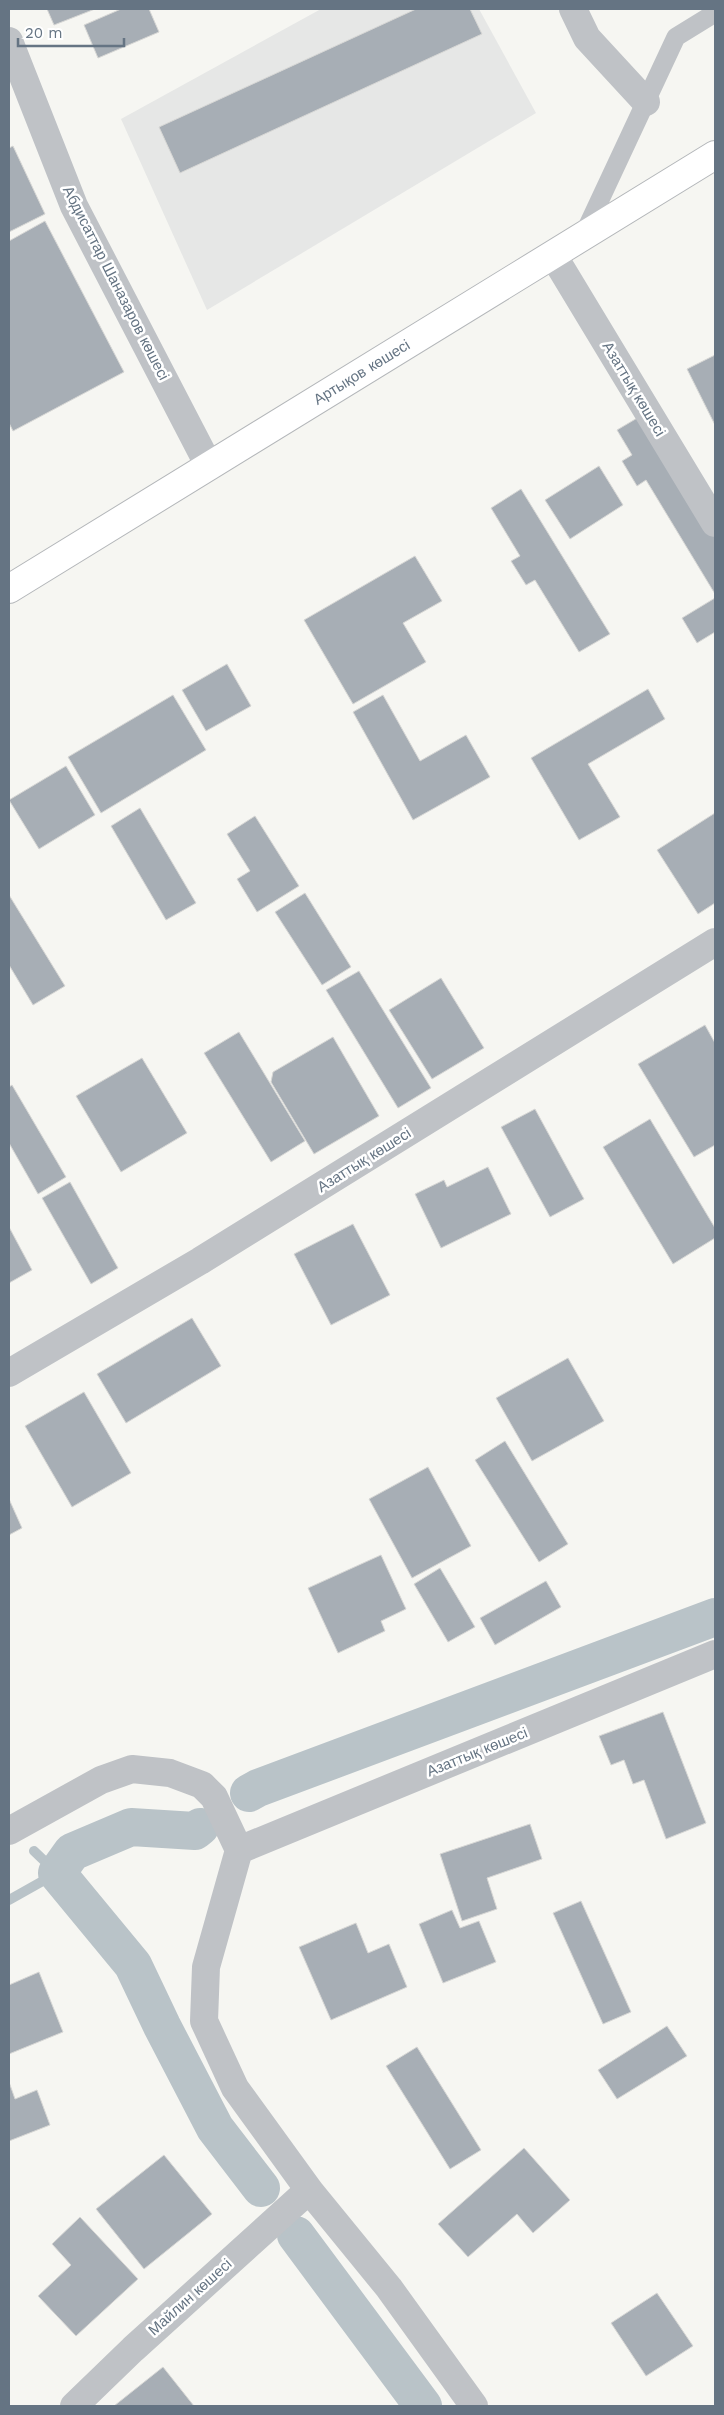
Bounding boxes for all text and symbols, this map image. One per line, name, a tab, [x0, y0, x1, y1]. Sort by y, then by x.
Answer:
scale bar	[18, 15, 124, 47]
text: 20 m	[25, 24, 63, 42]
street label: Абдисаттар Шаназаров көшесі	[59, 183, 173, 383]
street label: Артықов көшесі	[310, 336, 413, 409]
street label: Азаттық көшесі	[599, 338, 669, 440]
street label: Азаттық көшесі	[314, 1124, 414, 1196]
street label: Азаттық көшесі	[424, 1724, 530, 1780]
street label: Майлин көшесі	[145, 2255, 235, 2339]

